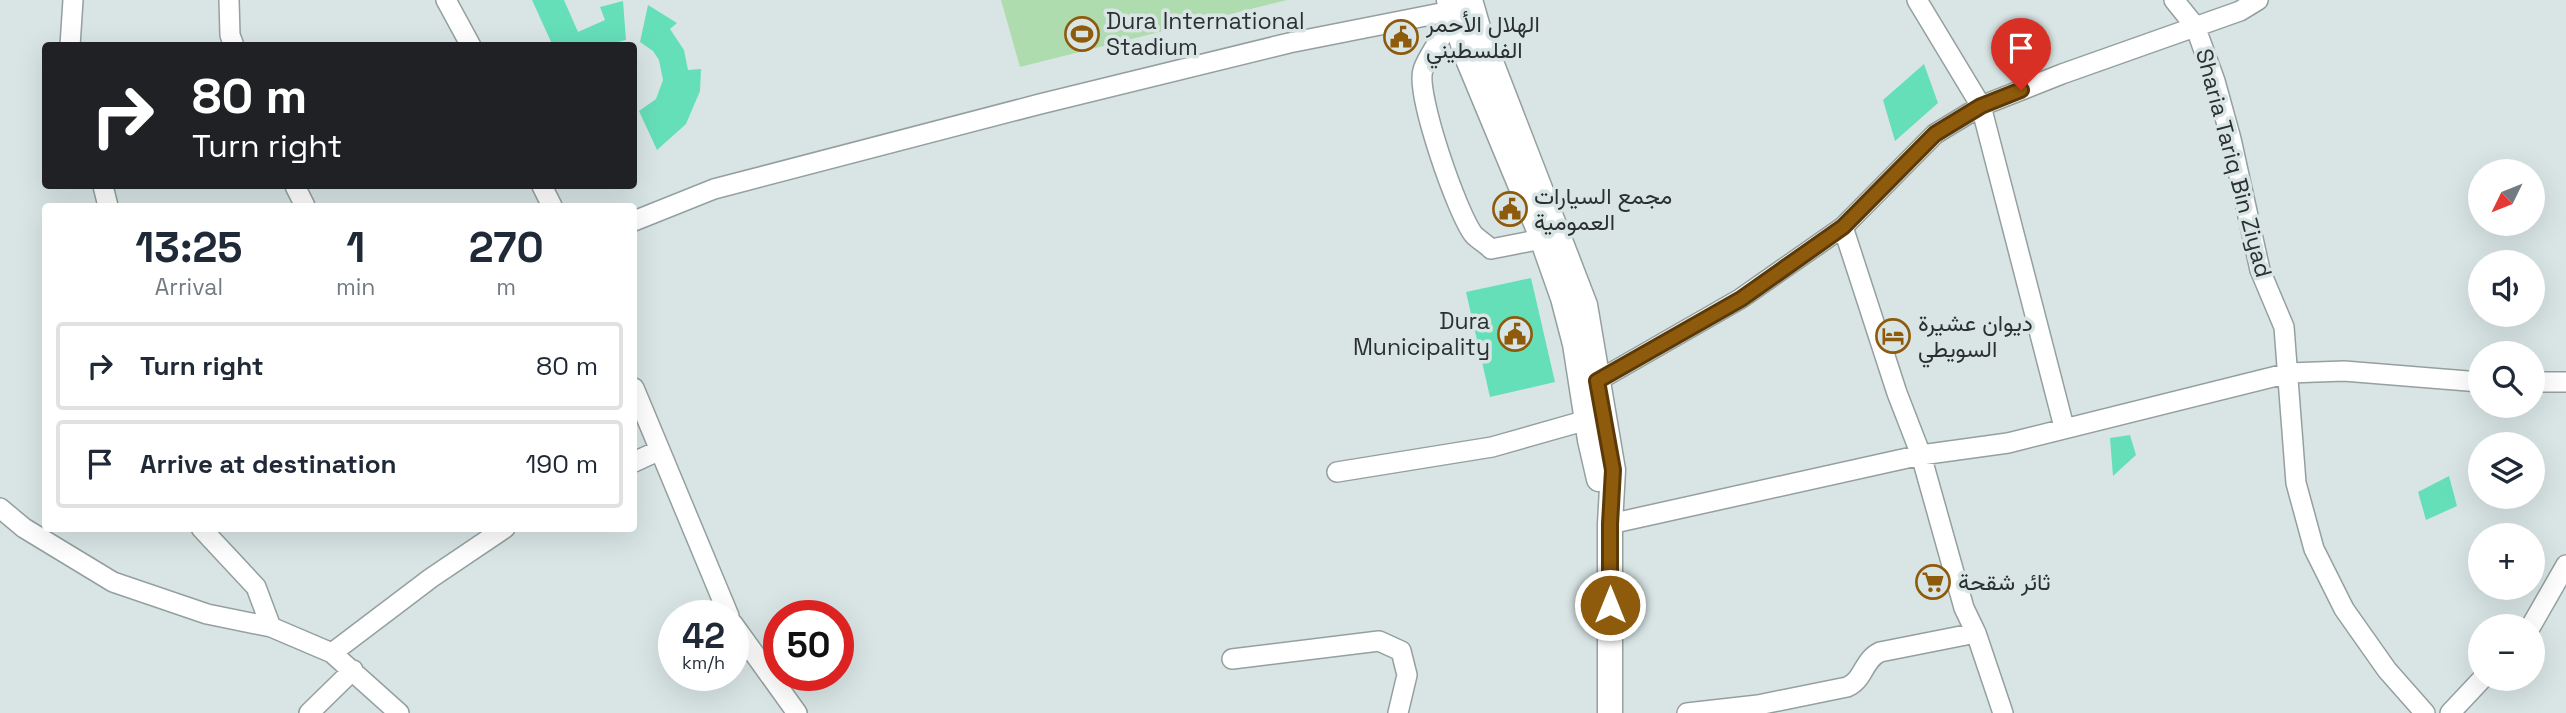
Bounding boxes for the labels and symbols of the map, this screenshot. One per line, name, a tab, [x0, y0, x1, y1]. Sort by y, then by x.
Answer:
place label: Dura International Stadium	[1106, 6, 1305, 62]
place label: الهلال الأحمر الفلسطيني	[1425, 9, 1540, 69]
sports icon: Dura International Stadium	[1063, 15, 1101, 53]
public building icon: الهلال الأحمر الفلسطيني	[1382, 18, 1420, 56]
pin	[1991, 18, 2051, 90]
street label: Sharia Tariq Bin Ziyad	[2189, 45, 2279, 281]
north arrow	[2468, 159, 2544, 236]
place label: مجمع السيارات العمومية	[1534, 181, 1672, 237]
public building icon: مجمع السيارات العمومية	[1491, 190, 1529, 228]
place label: Dura Municipality	[1353, 306, 1490, 362]
place label: ديوان عشيرة السويطي	[1918, 308, 2033, 368]
public building icon: Dura Municipality	[1496, 315, 1534, 353]
hotel icon: ديوان عشيرة السويطي	[1874, 317, 1912, 355]
supermarket icon: ثائر شقحة	[1914, 563, 1952, 601]
place label: ثائر شقحة	[1958, 567, 2051, 597]
position arrow	[1573, 568, 1647, 642]
speed limit sign: 50	[763, 600, 854, 691]

